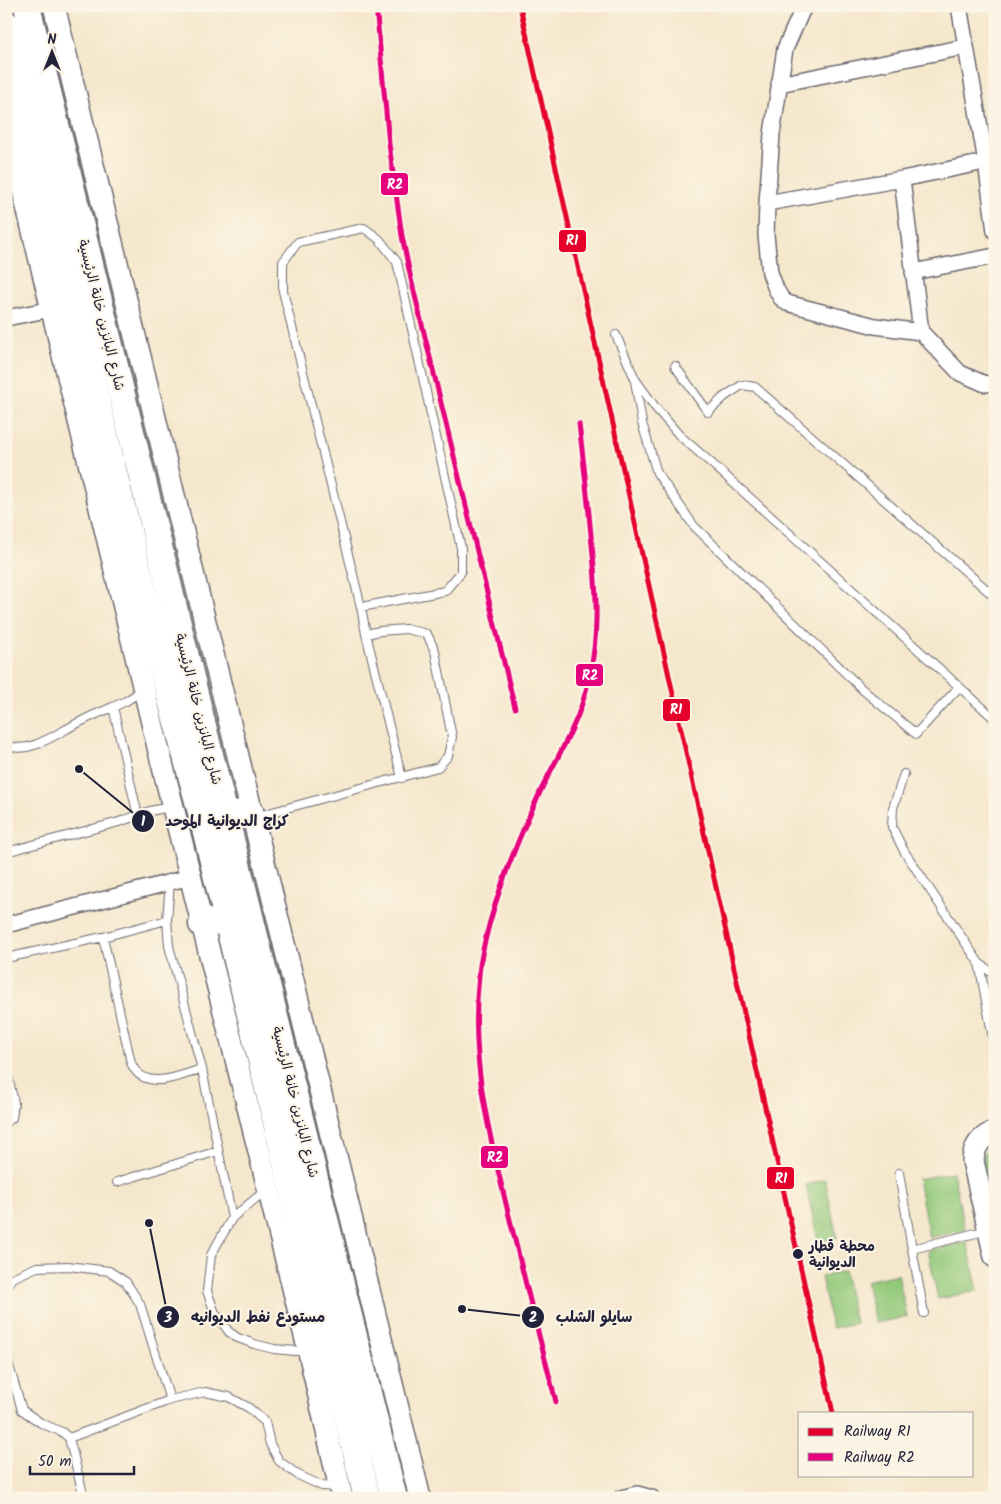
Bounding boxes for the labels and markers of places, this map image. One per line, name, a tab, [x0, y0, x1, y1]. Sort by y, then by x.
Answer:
callout: كراج الديوانية الموحد	[131, 806, 299, 836]
place label: محطة قطار الديوانية	[807, 1236, 875, 1274]
marker: محطة قطار الديوانية	[791, 1247, 805, 1261]
callout: مستودع نفط الديوانيه	[155, 1302, 335, 1332]
callout: سايلو الشلب	[521, 1302, 642, 1332]

